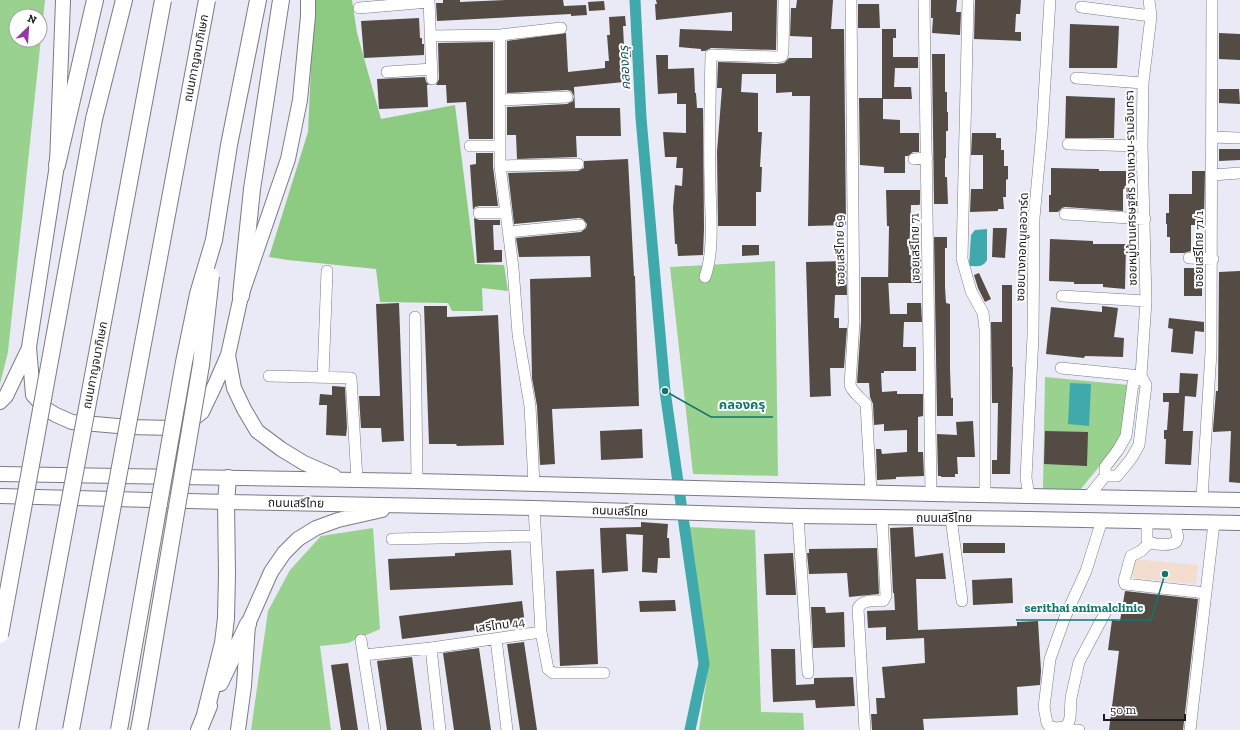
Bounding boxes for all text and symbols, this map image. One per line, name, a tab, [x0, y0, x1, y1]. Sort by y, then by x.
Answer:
north arrow	[8, 8, 48, 48]
text: N	[25, 12, 39, 27]
street label: ถนนกาญจนาภิเษก	[181, 13, 211, 103]
water label: คลองครุ	[616, 44, 634, 90]
street label: ซอยหมู่บ้านเศรษฐศิริ วงแหวน-รามอินทรา	[1122, 90, 1140, 286]
street label: ซอยบางกอกบูเลอวาร์ด	[1013, 192, 1031, 302]
street label: ซอยเสรีไทย 71/1	[1192, 210, 1206, 287]
street label: ซอยเสรีไทย 71	[907, 213, 923, 281]
street label: ซอยเสรีไทย 69	[832, 215, 848, 285]
street label: ถนนกาญจนาภิเษก	[80, 320, 110, 410]
callout: คลองครุ	[711, 392, 773, 417]
text: คลองครุ	[719, 397, 765, 412]
street label: ถนนเสรีไทย	[268, 496, 324, 510]
street label: ถนนเสรีไทย	[592, 503, 648, 519]
street label: ถนนเสรีไทย	[916, 511, 972, 525]
callout: serithai animalclinic	[1016, 595, 1151, 620]
text: serithai animalclinic	[1025, 600, 1143, 615]
street label: เสรีไทน 44	[474, 615, 526, 635]
scale bar	[1104, 696, 1185, 722]
text: 50 m	[1110, 703, 1137, 717]

